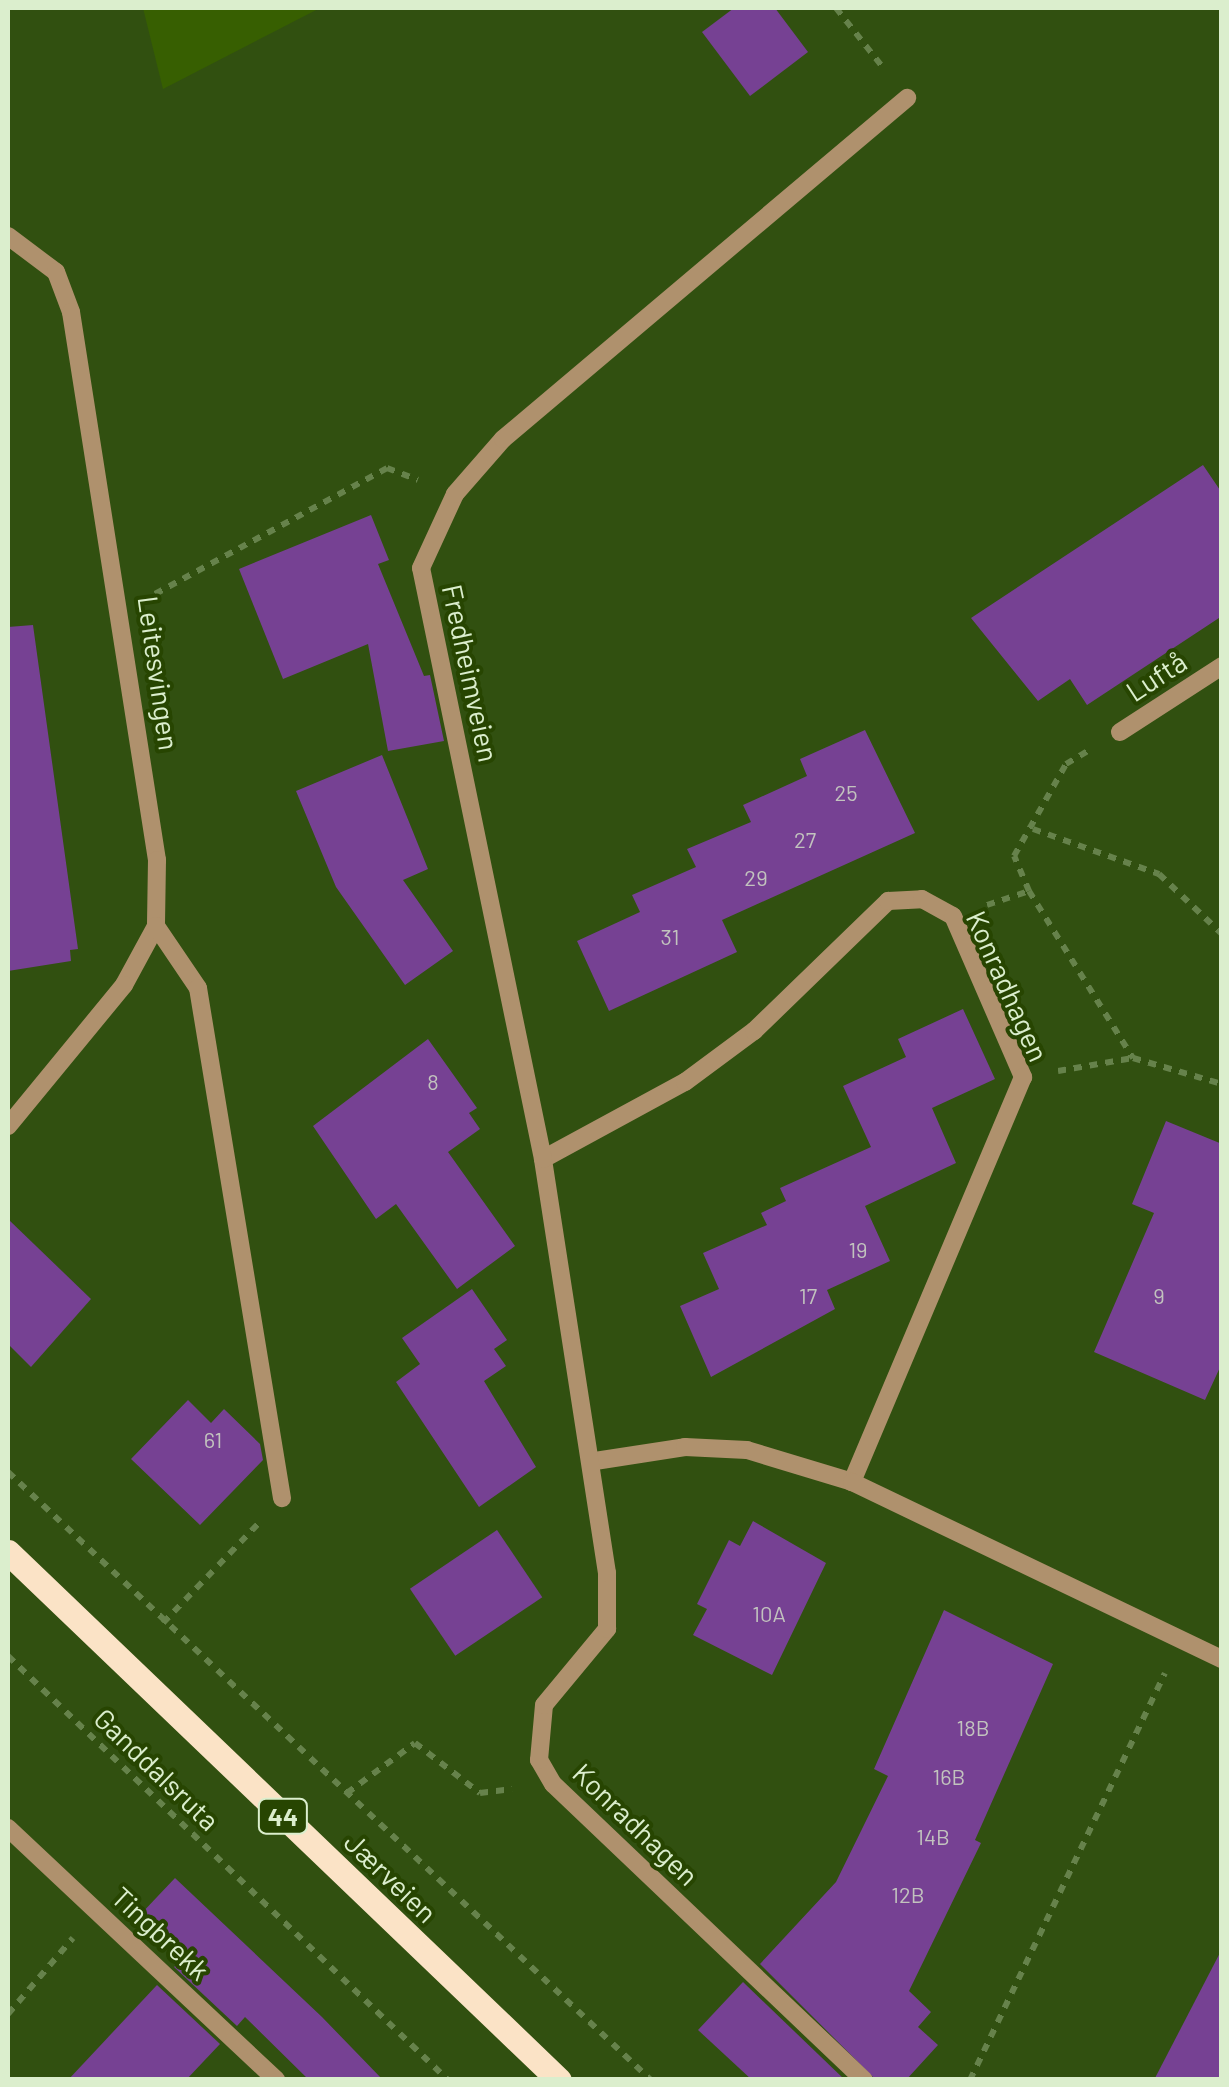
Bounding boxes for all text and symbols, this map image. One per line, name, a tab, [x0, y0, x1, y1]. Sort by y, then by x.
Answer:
street label: Fredheimveien	[436, 581, 506, 765]
street label: Leitesvingen	[132, 594, 186, 752]
street label: Luftå	[1119, 644, 1193, 708]
house number: 25	[834, 780, 858, 806]
house number: 27	[794, 827, 816, 853]
house number: 29	[744, 865, 768, 891]
street label: Konradhagen	[960, 906, 1056, 1066]
house number: 31	[661, 924, 679, 950]
house number: 8	[427, 1069, 439, 1095]
house number: 19	[848, 1237, 868, 1263]
house number: 17	[799, 1283, 817, 1309]
house number: 9	[1153, 1283, 1165, 1309]
house number: 61	[204, 1427, 222, 1453]
house number: 10A	[752, 1601, 786, 1627]
street label: Ganddalsruta	[88, 1701, 226, 1837]
house number: 18B	[957, 1715, 989, 1741]
street label: Konradhagen	[566, 1756, 706, 1892]
house number: 16B	[933, 1764, 965, 1790]
road number: 44	[256, 1796, 310, 1836]
house number: 14B	[916, 1824, 950, 1850]
street label: Jærveien	[338, 1825, 444, 1929]
street label: Tingbrekk	[105, 1879, 217, 1987]
house number: 12B	[891, 1882, 925, 1908]

